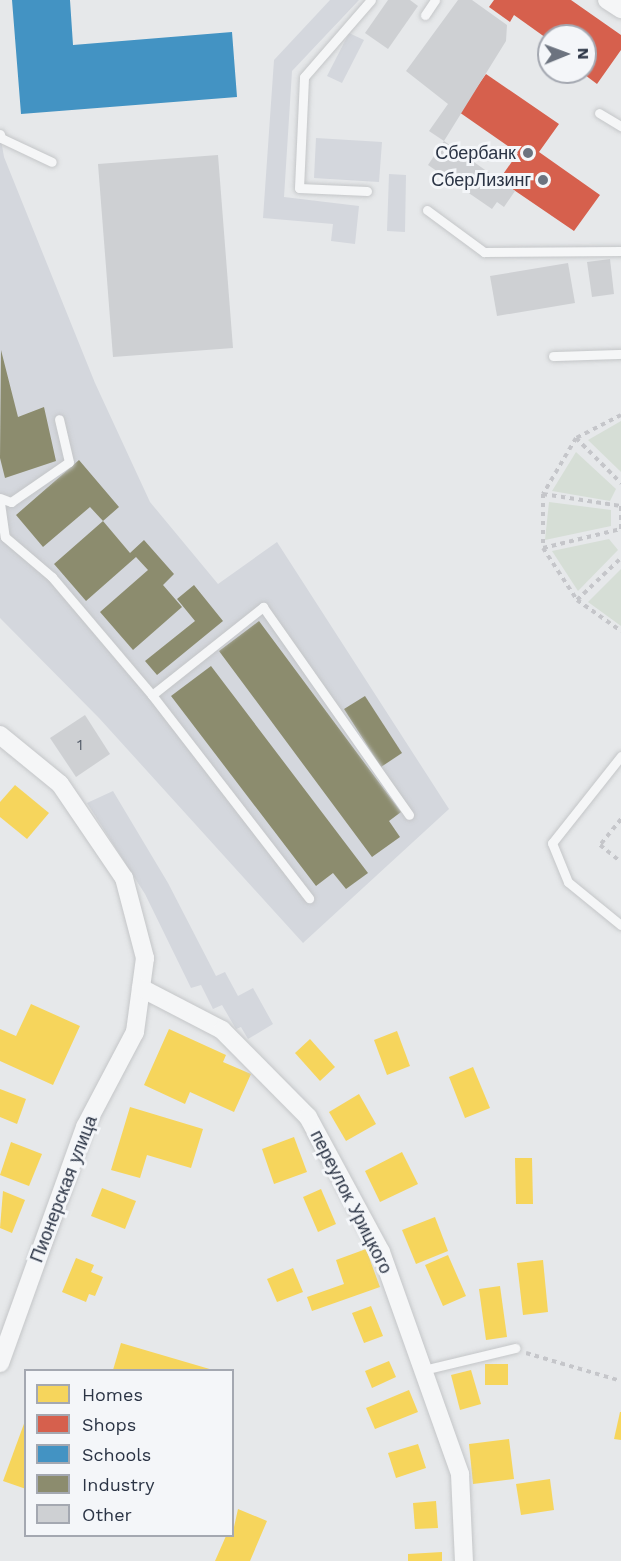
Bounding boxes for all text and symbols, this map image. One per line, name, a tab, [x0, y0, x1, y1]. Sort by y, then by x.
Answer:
north arrow	[537, 24, 597, 84]
text: N	[574, 48, 593, 60]
place label: Сбербанк	[435, 142, 516, 164]
marker: Сбербанк	[521, 146, 535, 160]
place label: СберЛизинг	[431, 169, 531, 191]
marker: СберЛизинг	[536, 173, 550, 187]
house number: 1	[77, 737, 83, 755]
street label: Пионерская улица	[26, 1112, 102, 1266]
street label: переулок Урицкого	[305, 1127, 397, 1277]
legend	[24, 1369, 234, 1537]
text: Homes	[82, 1384, 143, 1405]
text: Shops	[82, 1414, 136, 1435]
text: Schools	[82, 1444, 151, 1465]
text: Industry	[82, 1474, 154, 1495]
text: Other	[82, 1504, 132, 1525]

